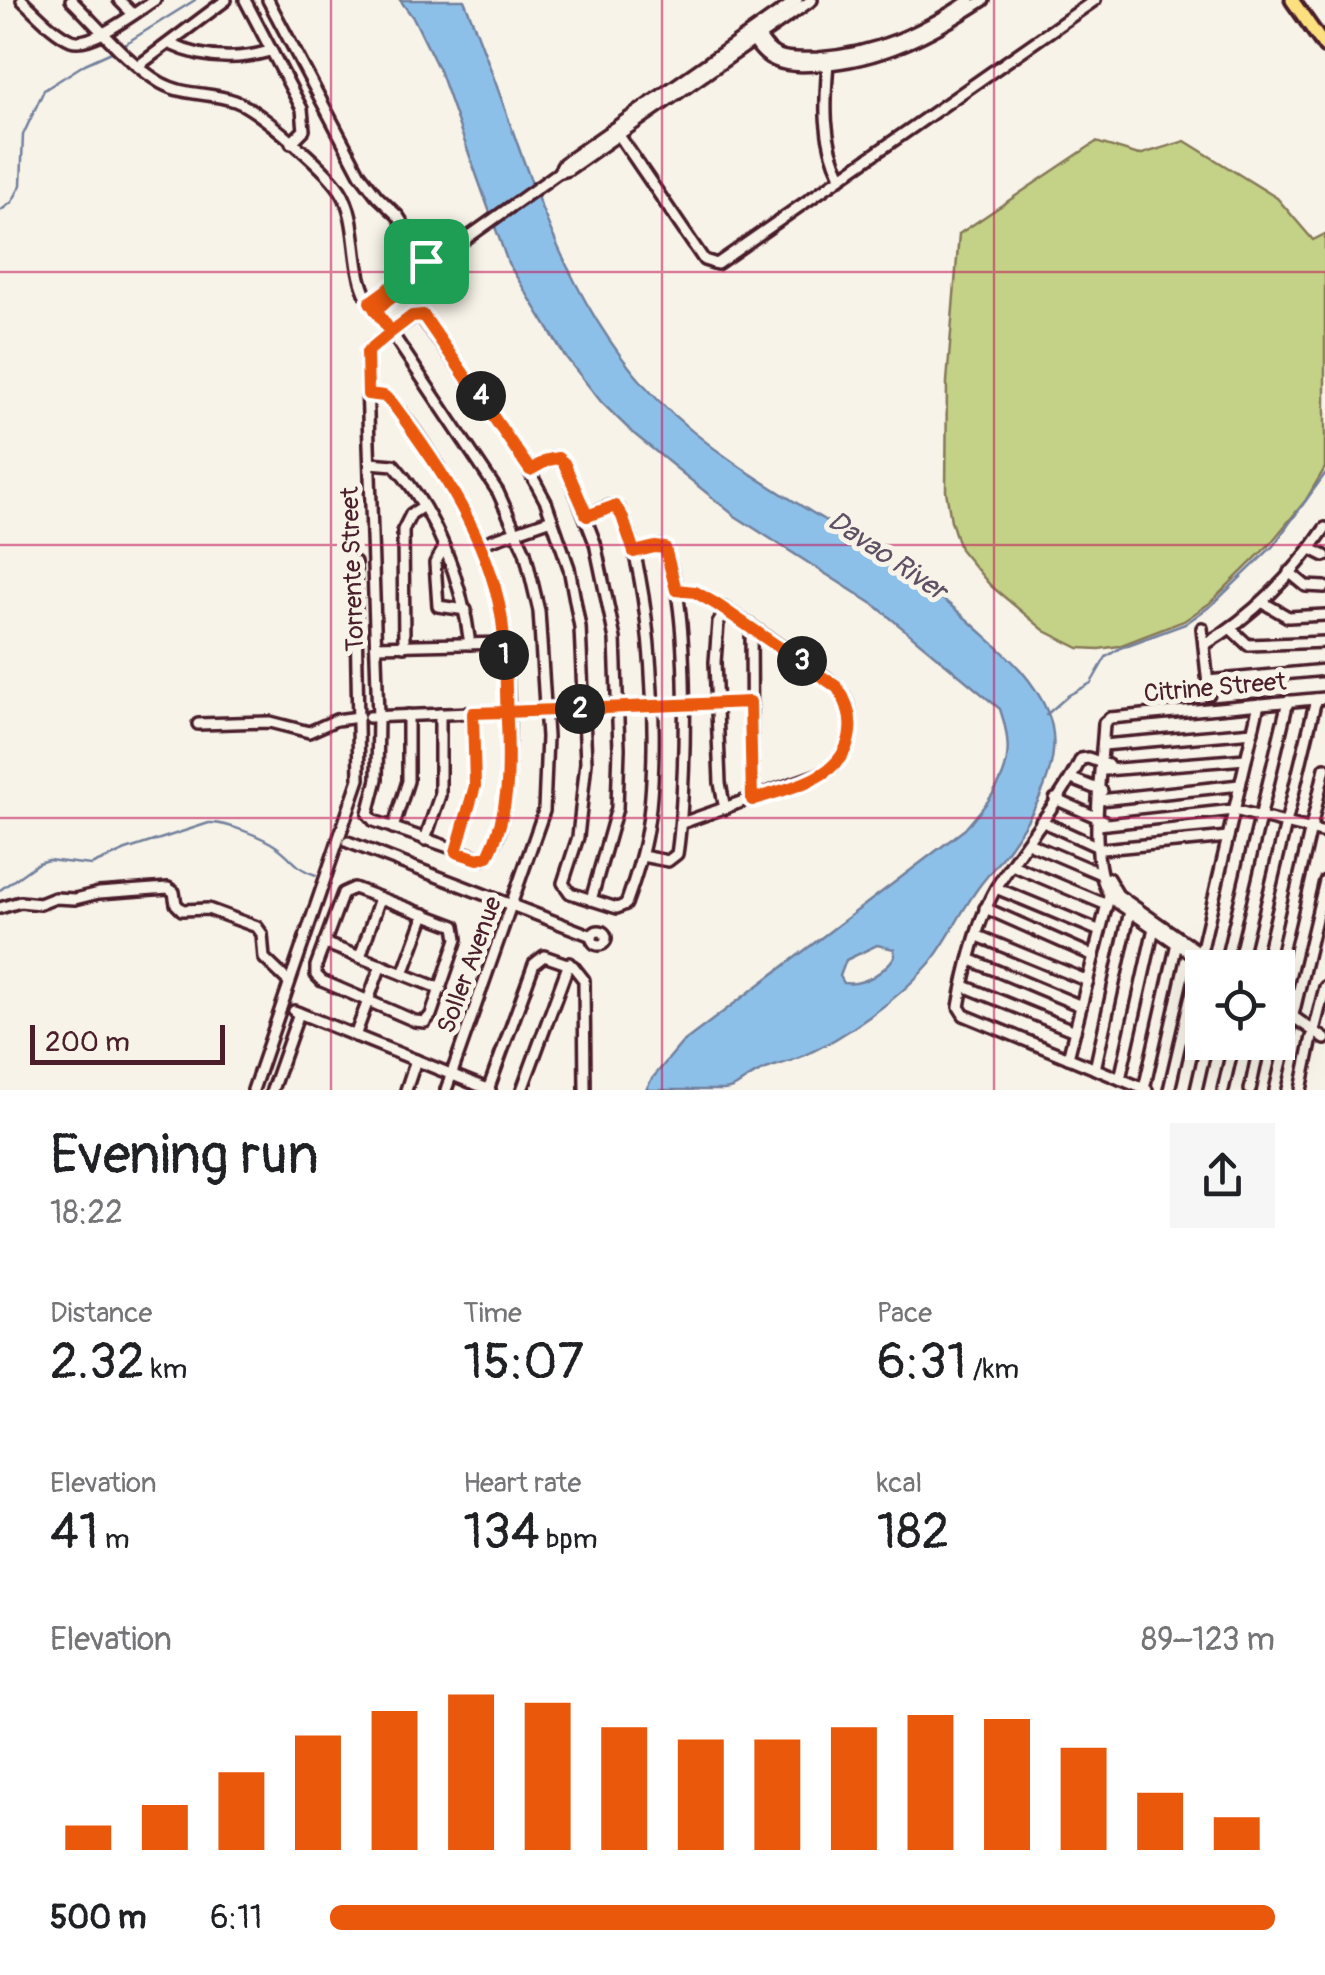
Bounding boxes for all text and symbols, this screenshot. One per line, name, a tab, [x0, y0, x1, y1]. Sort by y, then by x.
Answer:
pin	[384, 219, 469, 304]
icon: arrive	[399, 234, 454, 289]
pin: 4	[456, 371, 506, 421]
text: 4	[473, 378, 489, 413]
street label: Torrente Street	[335, 485, 371, 652]
water label: Davao River	[821, 504, 956, 610]
pin: 1	[479, 630, 529, 680]
pin: 3	[777, 636, 827, 686]
text: 1	[499, 637, 509, 672]
text: 3	[794, 643, 810, 678]
street label: Citrine Street	[1143, 666, 1288, 710]
pin: 2	[555, 684, 605, 734]
text: 2	[572, 691, 588, 726]
street label: Soller Avenue	[431, 892, 509, 1038]
map controls	[1185, 950, 1295, 1060]
button: locate	[1185, 950, 1295, 1060]
scale bar	[30, 1020, 225, 1064]
text: 200 m	[45, 1025, 130, 1060]
text: Evening run	[50, 1121, 319, 1190]
button: share	[1170, 1123, 1275, 1228]
text: 18:22	[50, 1193, 123, 1233]
text: Distance	[50, 1296, 152, 1331]
text: Time	[463, 1296, 522, 1331]
text: Pace	[877, 1296, 932, 1331]
text: 2.32	[50, 1331, 145, 1394]
text: 15:07	[463, 1331, 584, 1394]
text: 6:31	[877, 1331, 967, 1394]
text: km	[145, 1352, 187, 1387]
text: /km	[967, 1352, 1019, 1387]
text: Elevation	[50, 1466, 157, 1501]
text: Heart rate	[463, 1466, 581, 1501]
text: kcal	[877, 1466, 922, 1501]
text: 41	[50, 1501, 99, 1564]
text: 134	[463, 1501, 540, 1564]
text: 182	[877, 1501, 949, 1564]
text: m	[99, 1522, 130, 1557]
text: bpm	[540, 1522, 598, 1557]
text: Elevation	[50, 1620, 172, 1660]
text: 89–123 m	[1141, 1620, 1275, 1660]
text: 500 m	[50, 1898, 146, 1938]
text: 6:11	[210, 1898, 262, 1938]

